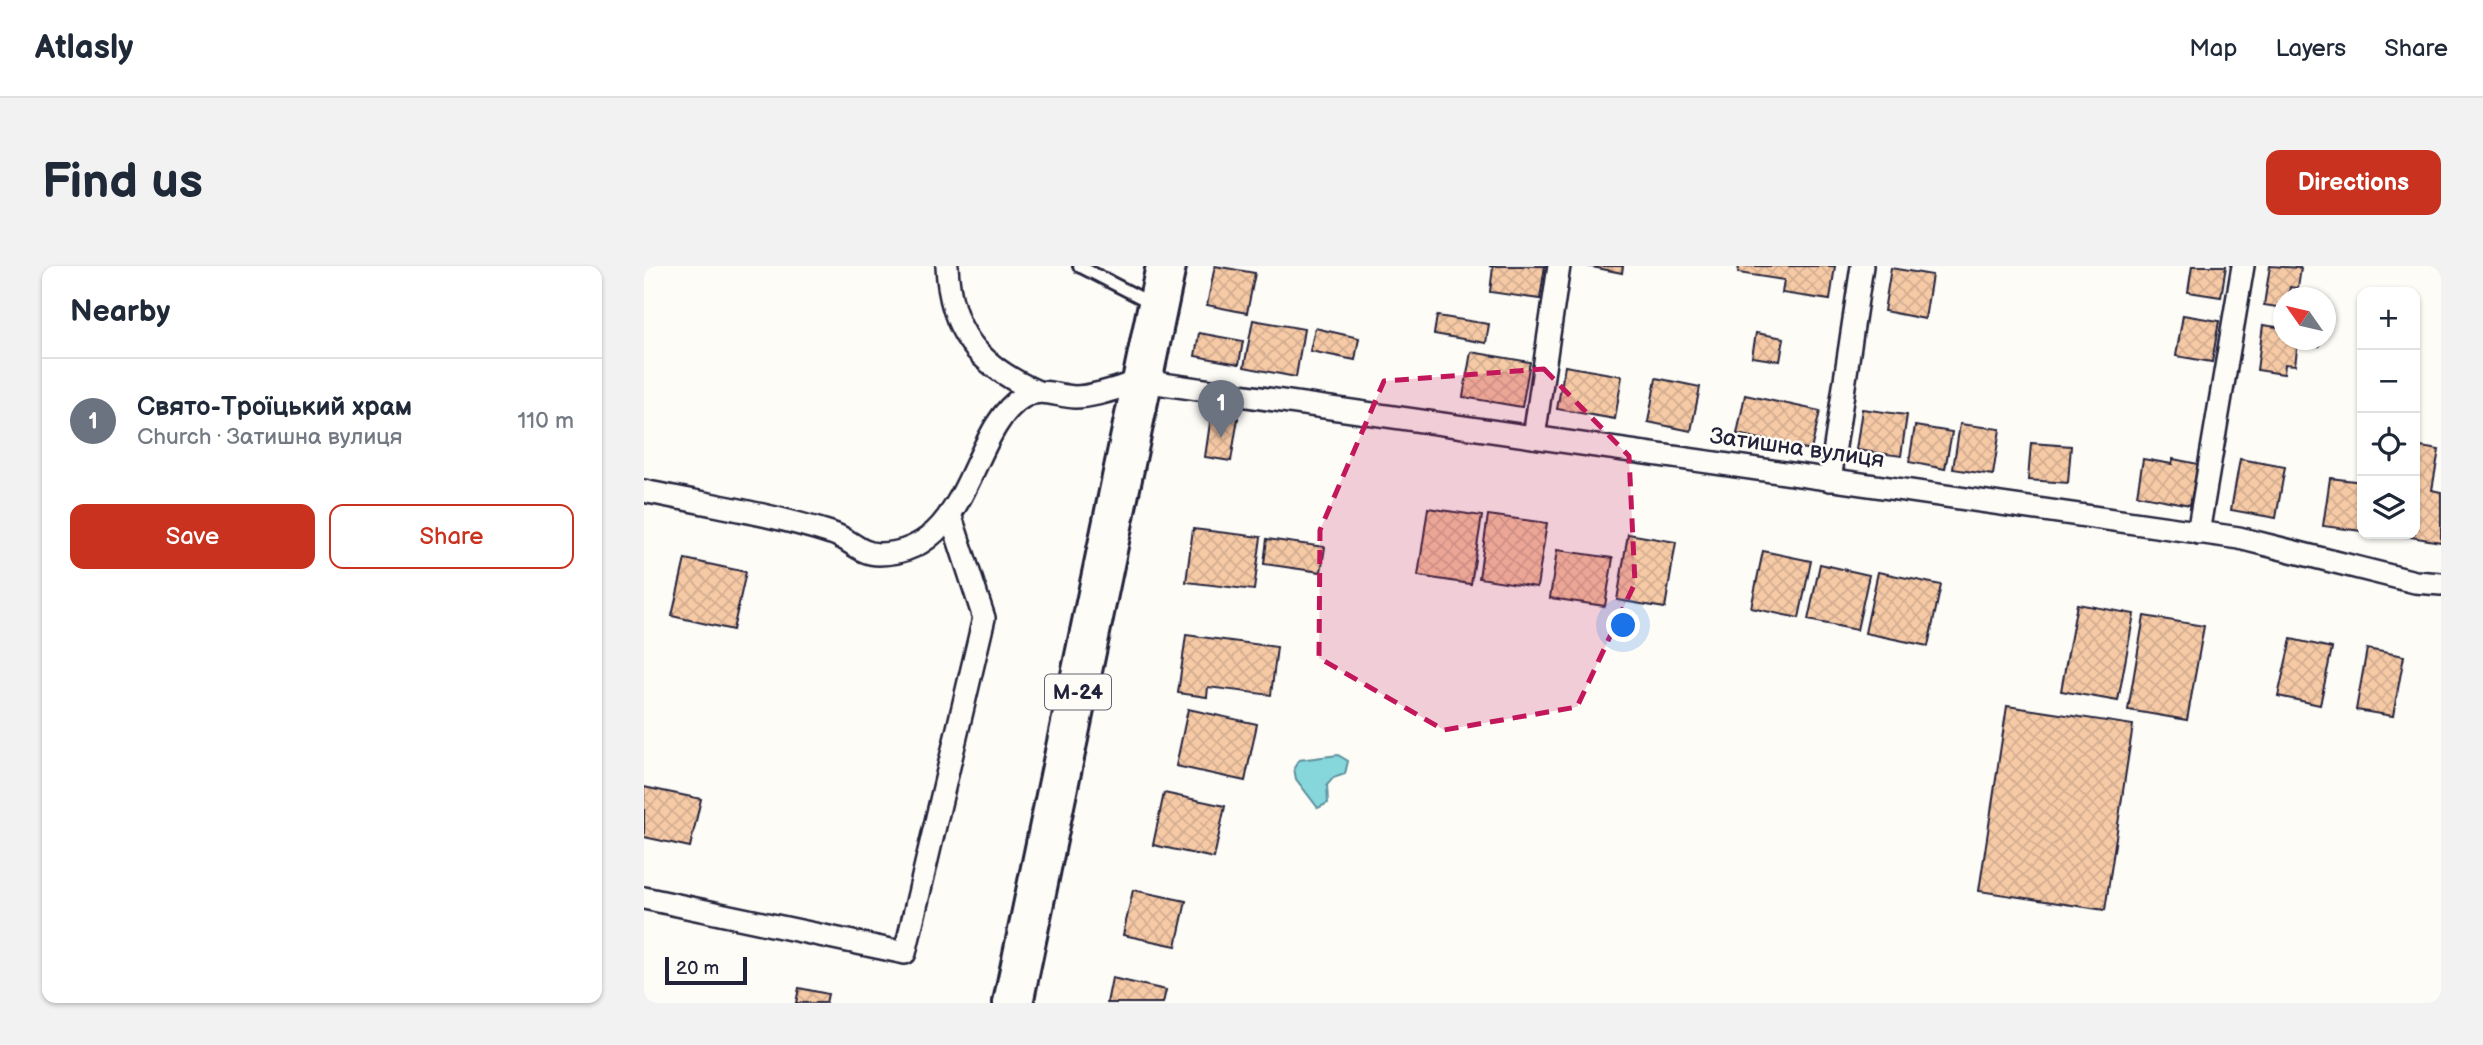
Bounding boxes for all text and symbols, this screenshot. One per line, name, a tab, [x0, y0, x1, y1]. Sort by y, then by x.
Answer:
text: Atlasly	[35, 28, 133, 68]
text: Map	[2189, 34, 2237, 63]
text: Layers	[2275, 34, 2346, 63]
text: Share	[2384, 34, 2448, 63]
button: Directions	[2266, 150, 2441, 215]
text: Find us	[42, 153, 203, 212]
north arrow	[2273, 287, 2336, 350]
map controls	[2357, 287, 2420, 539]
button: +	[2357, 287, 2420, 350]
text: Nearby	[70, 294, 170, 330]
button: −	[2357, 350, 2420, 413]
pin: 1	[1198, 380, 1244, 438]
text: Свято-Троїцький храм	[137, 392, 412, 423]
text: 1	[88, 407, 98, 435]
text: 110 m	[517, 407, 574, 435]
button: locate	[2357, 413, 2420, 476]
street label: Затишна вулиця	[1708, 422, 1886, 474]
text: Church · Затишна вулиця	[137, 423, 403, 451]
button: layers	[2357, 476, 2420, 539]
button: Save	[70, 504, 315, 569]
button: Share	[329, 504, 574, 569]
your location	[1606, 608, 1640, 642]
road number: М-24	[1045, 674, 1111, 710]
scale bar	[665, 954, 747, 986]
text: 20 m	[676, 957, 719, 980]

